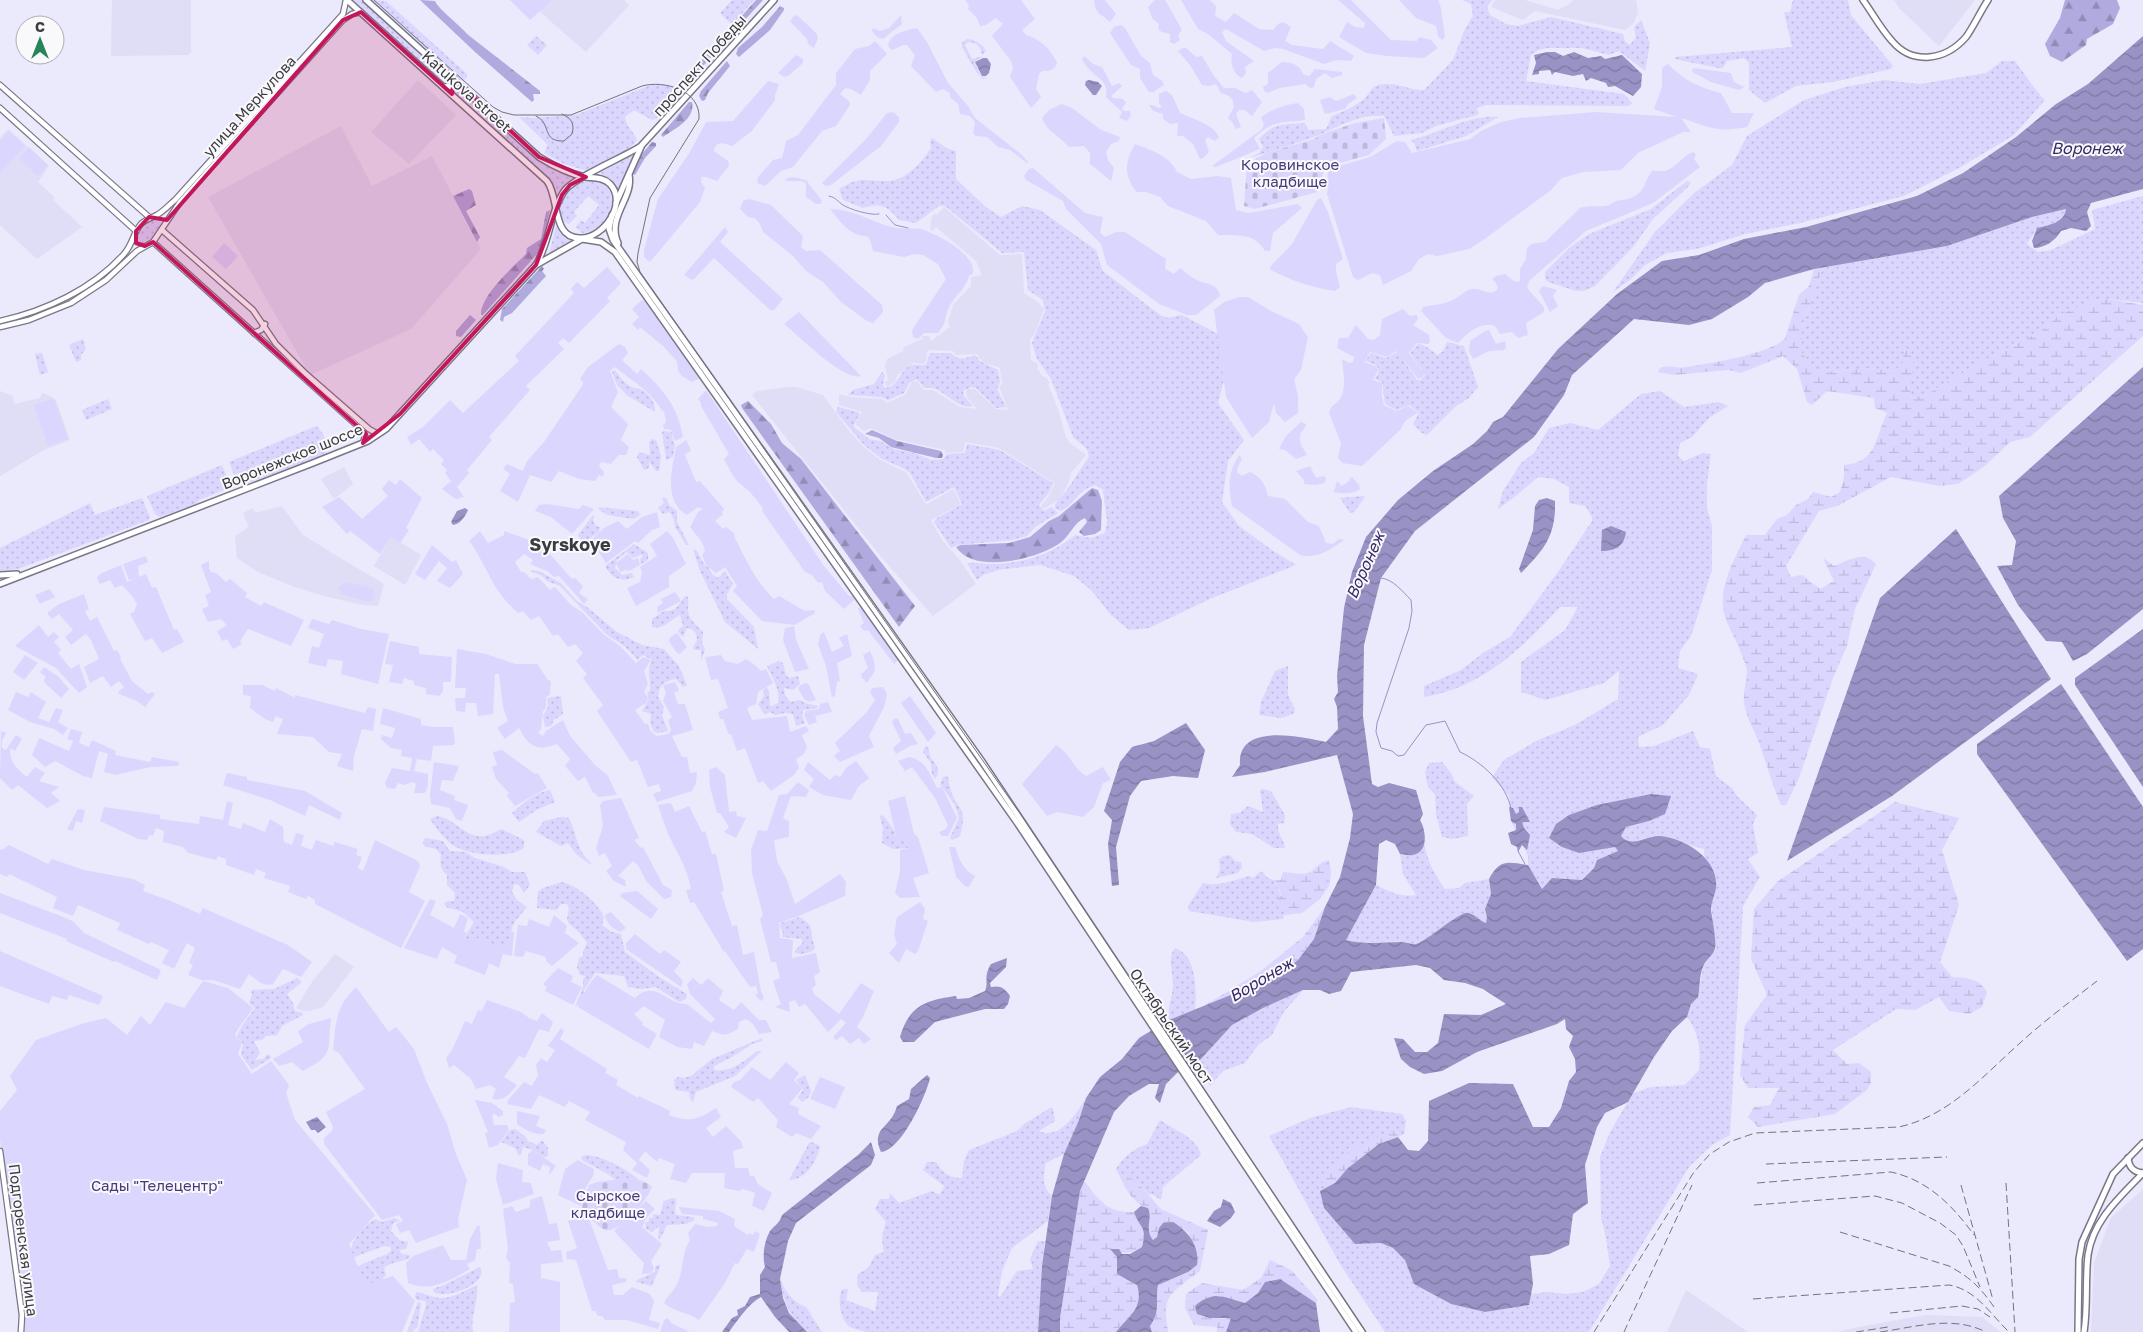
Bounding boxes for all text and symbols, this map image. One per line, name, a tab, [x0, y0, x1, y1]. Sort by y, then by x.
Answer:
street label: проспект Победы	[649, 10, 749, 120]
north arrow	[15, 15, 65, 65]
text: С	[35, 18, 45, 35]
street label: Katukova street	[419, 46, 515, 136]
street label: улица Меркулова	[199, 52, 299, 160]
water label: Воронеж	[2051, 138, 2125, 158]
park label: Коровинское кладбище	[1241, 155, 1339, 190]
street label: Воронежское шоссе	[219, 419, 365, 493]
water label: Воронеж	[1341, 526, 1390, 602]
district label: Syrskoye	[529, 533, 611, 555]
water label: Воронеж	[1225, 951, 1299, 1006]
street label: Октябрьский мост	[1127, 965, 1218, 1088]
street label: Подгоренская улица	[6, 1163, 42, 1317]
park label: Сады "Телецентр"	[91, 1176, 223, 1194]
park label: Сырское кладбище	[571, 1186, 646, 1221]

